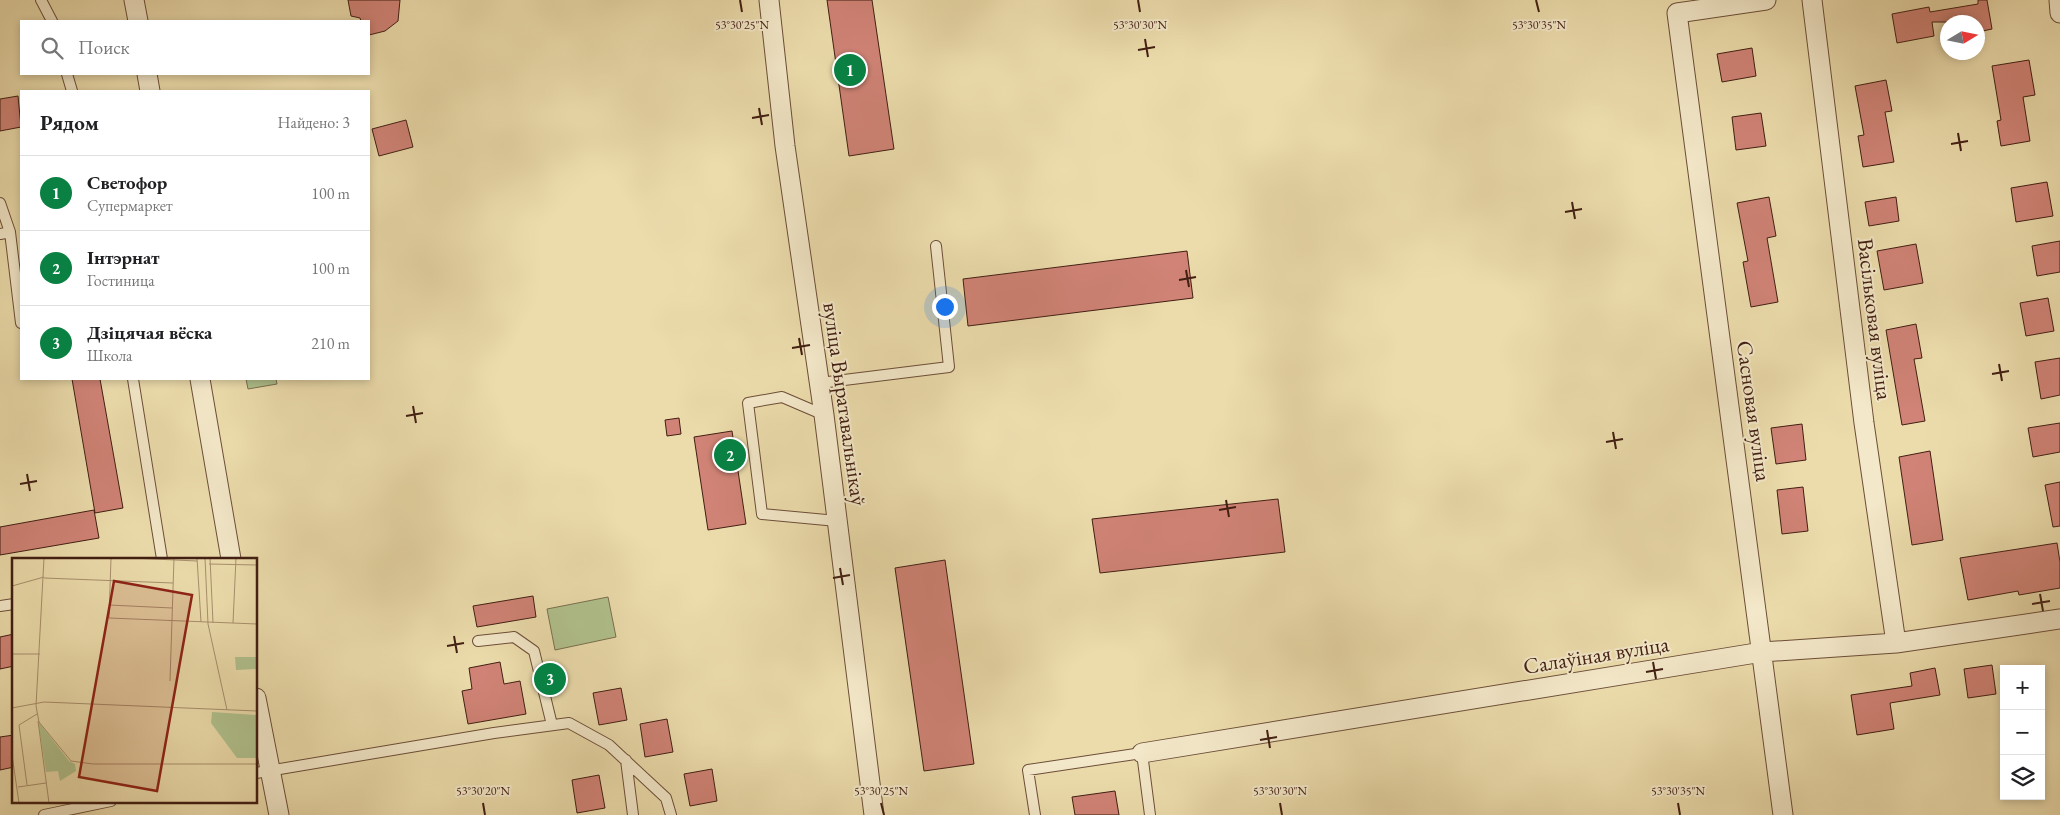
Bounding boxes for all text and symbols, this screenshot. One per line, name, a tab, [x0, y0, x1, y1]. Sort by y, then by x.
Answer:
north arrow	[1940, 15, 1985, 60]
text: 53°30'25"N	[715, 17, 769, 33]
text: 53°30'30"N	[1113, 17, 1167, 33]
text: 53°30'35"N	[1512, 17, 1566, 33]
search box	[20, 20, 370, 75]
icon: search	[38, 34, 66, 62]
text: Поиск	[78, 35, 130, 60]
pin: 1	[834, 51, 866, 89]
text: Рядом	[40, 109, 99, 136]
text: Найдено: 3	[278, 112, 350, 133]
text: Светофор	[87, 170, 167, 195]
text: 1	[52, 183, 60, 204]
text: 100 m	[311, 183, 350, 204]
text: Супермаркет	[87, 195, 173, 216]
street label: Васільковая вуліца	[1851, 237, 1899, 402]
text: Інтэрнат	[87, 245, 160, 270]
text: 2	[52, 258, 60, 279]
text: 100 m	[311, 258, 350, 279]
text: Гостиница	[87, 270, 155, 291]
your location	[932, 294, 958, 320]
street label: вуліца Выратавальнікаў	[816, 301, 874, 508]
text: Дзіцячая вёска	[87, 320, 212, 345]
text: 3	[52, 333, 60, 354]
text: 210 m	[311, 333, 350, 354]
street label: Сасновая вуліца	[1730, 339, 1778, 483]
text: Школа	[87, 345, 132, 366]
pin: 2	[714, 436, 746, 474]
inset map	[12, 558, 258, 802]
street label: Салаўіная вуліца	[1521, 629, 1671, 681]
pin: 3	[534, 660, 566, 698]
map controls	[2000, 665, 2045, 800]
button: +	[2000, 665, 2045, 710]
button: −	[2000, 710, 2045, 755]
button: layers	[2000, 755, 2045, 800]
text: 53°30'20"N	[456, 783, 510, 799]
text: 53°30'25"N	[854, 783, 908, 799]
text: 53°30'30"N	[1253, 783, 1307, 799]
text: 53°30'35"N	[1651, 783, 1705, 799]

